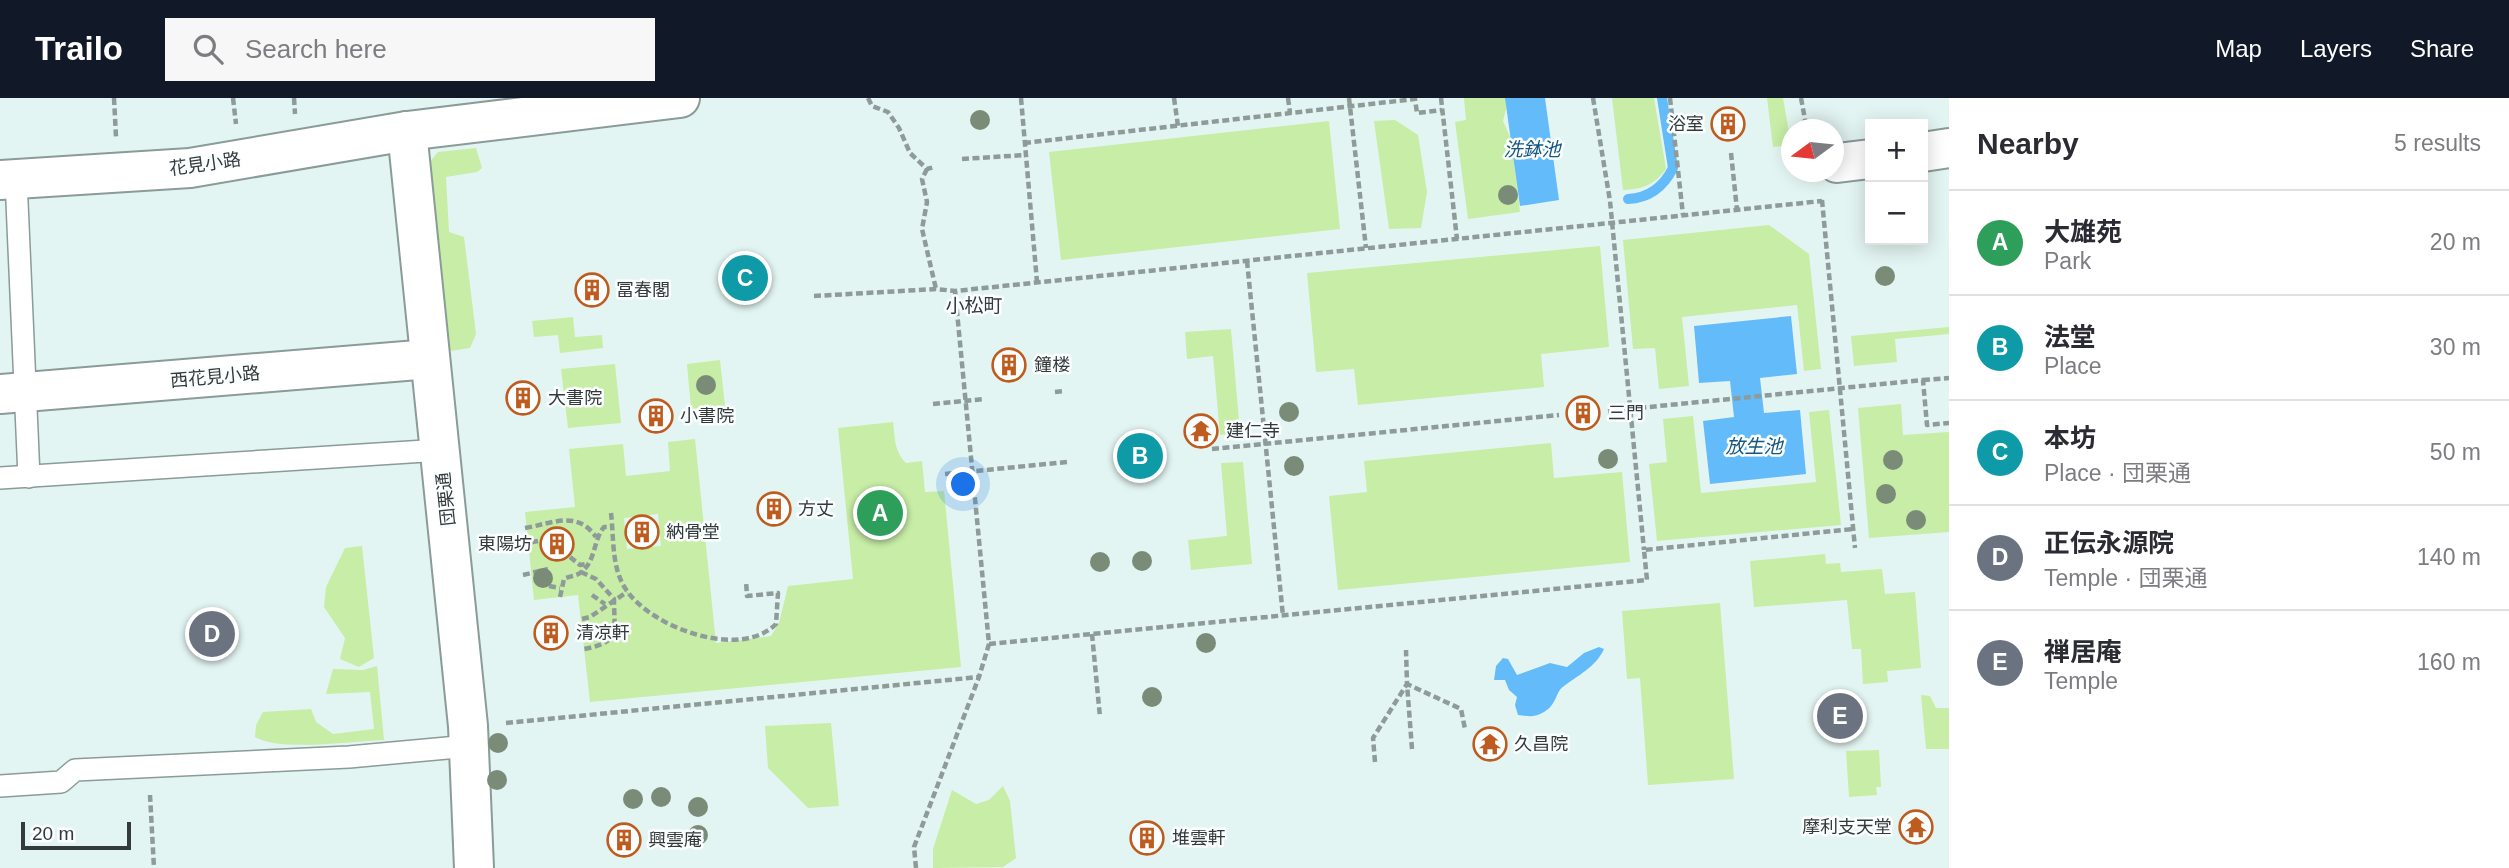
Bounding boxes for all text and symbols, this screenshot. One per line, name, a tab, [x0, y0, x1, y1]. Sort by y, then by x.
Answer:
search box	[165, 18, 655, 81]
text: Trailo	[35, 30, 123, 67]
icon: search	[189, 30, 227, 68]
text: Search here	[245, 34, 387, 64]
text: Map	[2215, 35, 2262, 62]
text: Layers	[2300, 35, 2372, 62]
text: Share	[2410, 35, 2474, 62]
building icon: 浴室	[1709, 105, 1747, 143]
place label: 浴室	[1668, 114, 1704, 134]
north arrow	[1781, 119, 1844, 182]
map controls	[1865, 119, 1928, 245]
button: +	[1865, 119, 1928, 182]
text: Nearby	[1977, 127, 2079, 160]
text: 5 results	[2394, 130, 2481, 156]
water label: 洗鉢池	[1503, 139, 1562, 160]
street label: 花見小路	[168, 149, 242, 179]
button: −	[1865, 182, 1928, 245]
text: 大雄苑	[2044, 217, 2122, 247]
text: A	[1992, 229, 2008, 255]
text: 20 m	[2430, 229, 2481, 255]
text: Park	[2044, 248, 2091, 274]
pin: C	[722, 252, 768, 304]
building icon: 冨春閣	[573, 271, 611, 309]
place label: 冨春閣	[616, 280, 670, 300]
district label: 小松町	[945, 295, 1003, 316]
text: 法堂	[2044, 322, 2096, 352]
text: B	[1992, 334, 2008, 360]
text: 30 m	[2430, 334, 2481, 360]
building icon: 鐘楼	[990, 346, 1028, 384]
text: Place	[2044, 353, 2102, 379]
place label: 鐘楼	[1034, 355, 1070, 375]
street label: 西花見小路	[169, 363, 261, 391]
building icon: 大書院	[504, 379, 542, 417]
place label: 大書院	[548, 388, 602, 408]
building icon: 三門	[1564, 394, 1602, 432]
building icon: 小書院	[637, 397, 675, 435]
place label: 三門	[1608, 403, 1644, 423]
place label: 小書院	[680, 406, 734, 426]
temple icon: 建仁寺	[1182, 412, 1220, 450]
place label: 建仁寺	[1226, 421, 1280, 441]
text: 本坊	[2044, 423, 2096, 453]
pin: B	[1117, 430, 1163, 482]
water label: 放生池	[1725, 436, 1784, 457]
text: C	[1992, 439, 2008, 465]
text: 50 m	[2430, 439, 2481, 465]
text: Place · 団栗通	[2044, 460, 2191, 486]
your location	[946, 467, 980, 501]
street label: 団栗通	[433, 471, 459, 527]
pin: A	[857, 487, 903, 539]
building icon: 方丈	[755, 490, 793, 528]
place label: 方丈	[798, 499, 834, 519]
building icon: 納骨堂	[623, 513, 661, 551]
place label: 納骨堂	[666, 522, 720, 542]
building icon: 東陽坊	[538, 525, 576, 563]
text: 正伝永源院	[2044, 528, 2174, 558]
place label: 東陽坊	[478, 534, 532, 554]
text: D	[1992, 544, 2008, 570]
text: 140 m	[2417, 544, 2481, 570]
text: Temple · 団栗通	[2044, 565, 2208, 591]
pin: D	[189, 608, 235, 660]
building icon: 清凉軒	[532, 614, 570, 652]
place label: 清凉軒	[576, 623, 630, 643]
text: 禅居庵	[2044, 637, 2122, 667]
text: E	[1992, 649, 2008, 675]
text: 160 m	[2417, 649, 2481, 675]
text: Temple	[2044, 668, 2118, 694]
pin: E	[1817, 690, 1863, 742]
temple icon: 久昌院	[1471, 725, 1509, 763]
place label: 久昌院	[1514, 734, 1568, 754]
temple icon: 摩利支天堂	[1897, 808, 1935, 846]
place label: 摩利支天堂	[1802, 817, 1892, 837]
scale bar	[21, 819, 131, 851]
building icon: 堆雲軒	[1128, 819, 1166, 857]
building icon: 興雲庵	[605, 821, 643, 859]
text: 20 m	[32, 823, 74, 844]
place label: 堆雲軒	[1172, 828, 1226, 848]
place label: 興雲庵	[648, 830, 702, 850]

